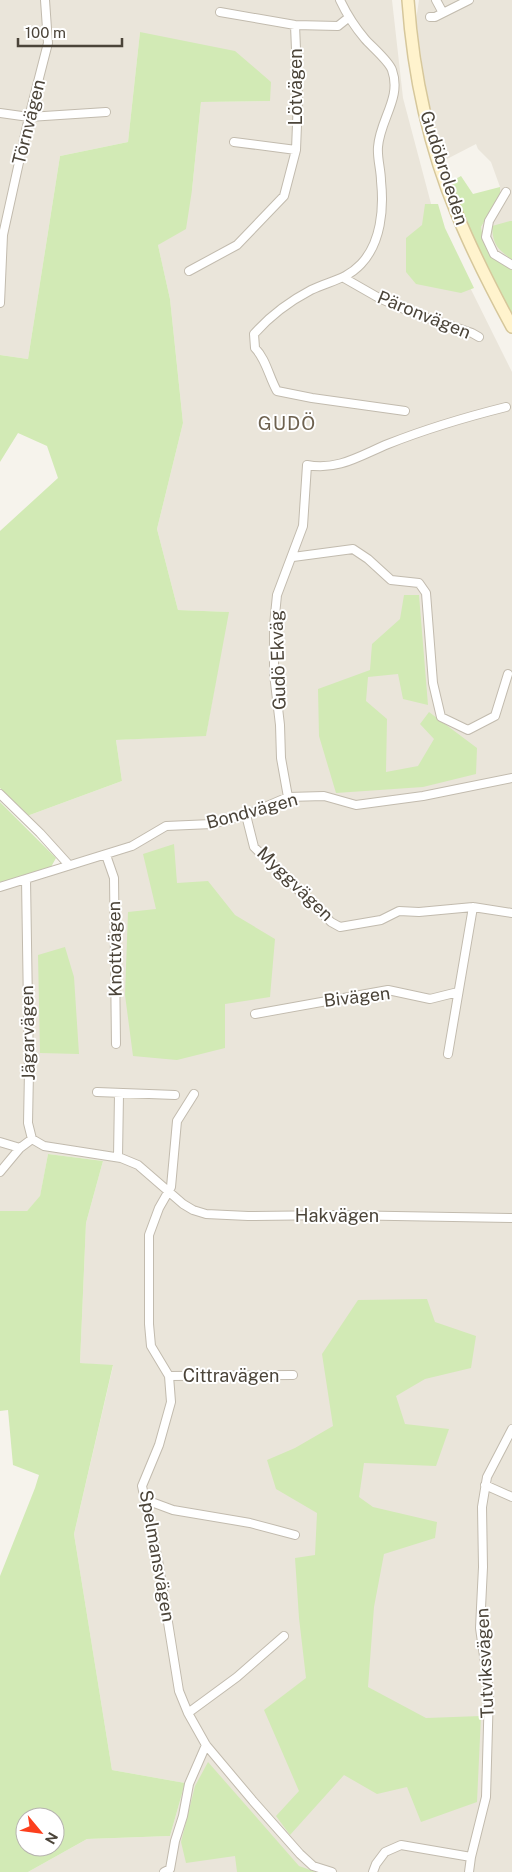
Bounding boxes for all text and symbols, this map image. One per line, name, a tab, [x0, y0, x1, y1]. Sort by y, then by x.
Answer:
scale bar	[18, 15, 121, 47]
text: 100 m	[25, 24, 66, 41]
street label: Lötvägen	[285, 48, 306, 126]
street label: Törnvägen	[8, 77, 49, 167]
street label: Gudöbroleden	[416, 108, 473, 228]
street label: Päronvägen	[374, 286, 474, 343]
district label: GUDÖ	[258, 412, 316, 434]
street label: Gudö Ekväg	[265, 610, 290, 710]
street label: Bondvägen	[204, 788, 300, 833]
street label: Myggvägen	[253, 842, 338, 925]
street label: Knottvägen	[103, 901, 126, 997]
street label: Bivägen	[322, 982, 391, 1011]
street label: Jägarvägen	[16, 985, 39, 1081]
street label: Hakvägen	[295, 1205, 379, 1226]
street label: Cittravägen	[183, 1365, 279, 1386]
street label: Spelmansvägen	[136, 1488, 179, 1623]
street label: Tutviksvägen	[471, 1608, 498, 1719]
north arrow	[15, 1807, 65, 1857]
text: N	[42, 1830, 61, 1847]

